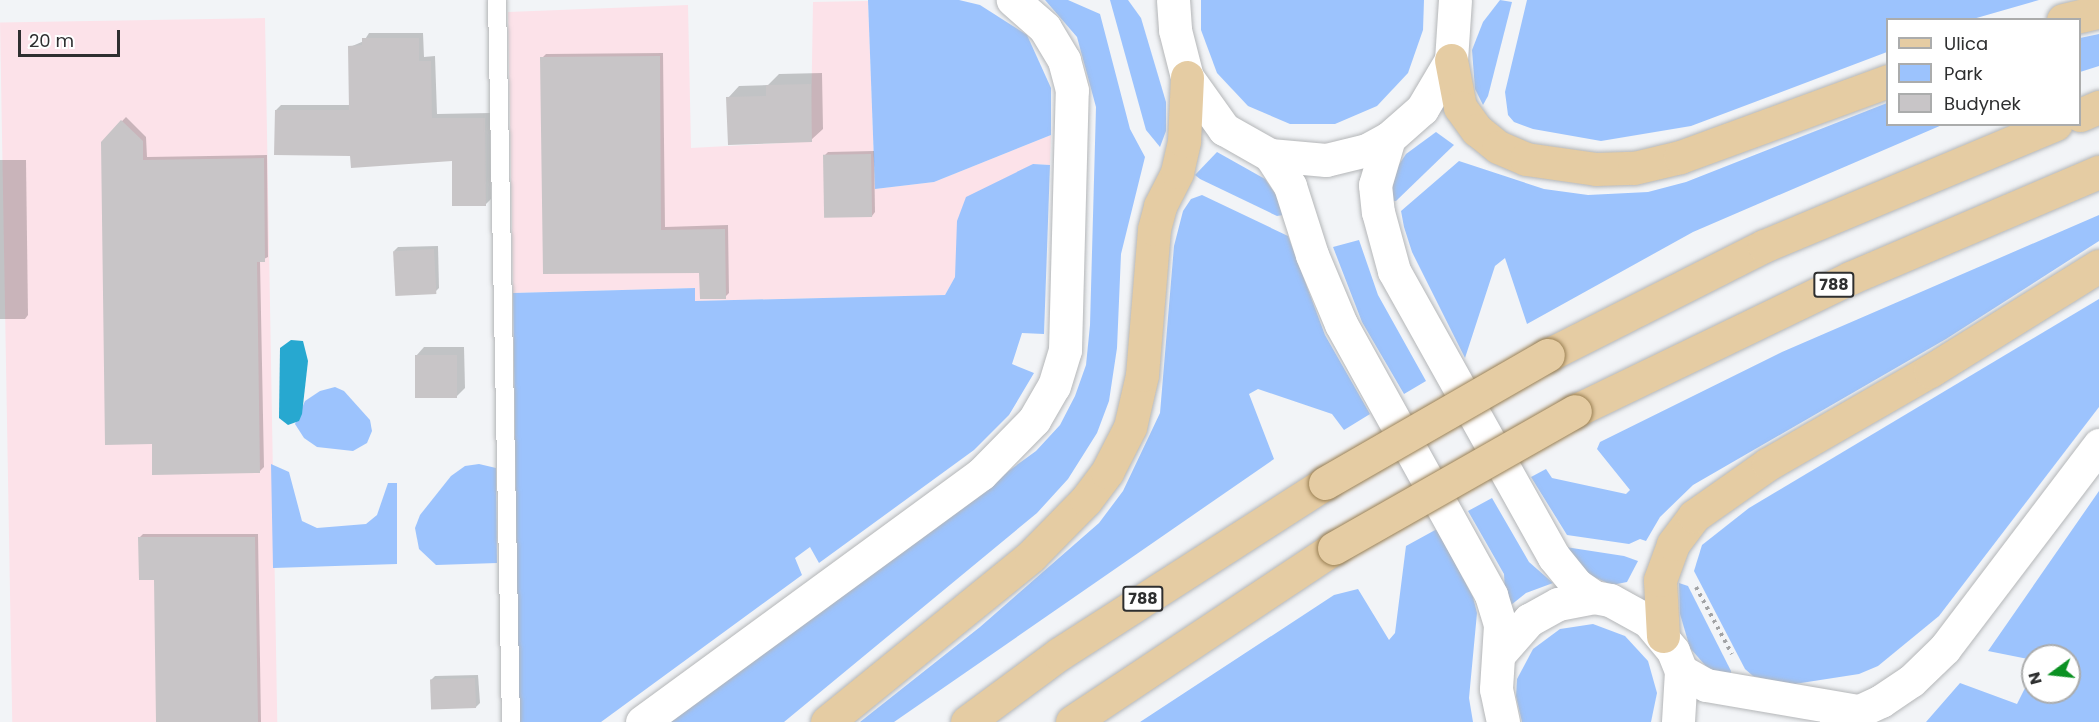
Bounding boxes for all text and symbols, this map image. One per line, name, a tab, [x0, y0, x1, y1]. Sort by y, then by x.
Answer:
scale bar	[21, 18, 123, 56]
legend	[1886, 18, 2081, 126]
text: 20 m	[29, 28, 74, 53]
text: Ulica	[1944, 31, 1988, 56]
text: Park	[1944, 61, 1983, 86]
text: Budynek	[1944, 91, 2021, 116]
road number: 788	[1813, 272, 1855, 298]
road number: 788	[1122, 586, 1164, 612]
north arrow	[2021, 644, 2081, 704]
text: N	[2022, 669, 2048, 687]

